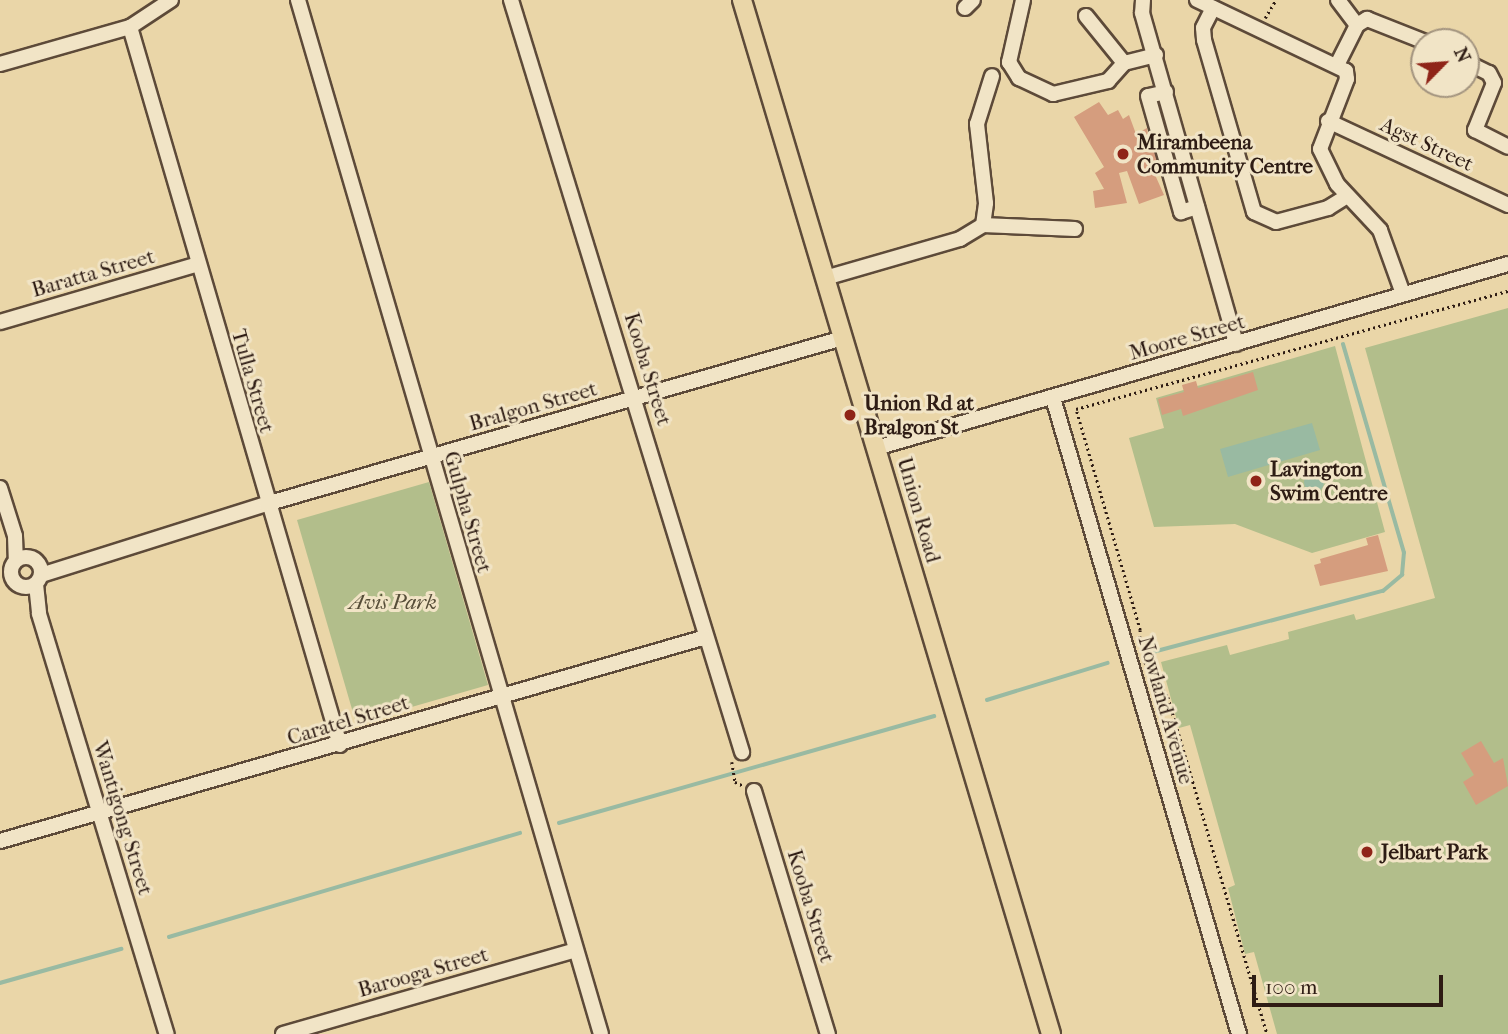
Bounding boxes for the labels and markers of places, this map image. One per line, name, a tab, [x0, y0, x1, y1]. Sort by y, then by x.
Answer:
place label: Mirambeena Community Centre	[1137, 129, 1313, 179]
marker: Mirambeena Community Centre	[1115, 146, 1131, 162]
place label: Union Rd at Bralgon St	[864, 390, 974, 440]
marker: Union Rd at Bralgon St	[842, 407, 858, 423]
place label: Lavington Swim Centre	[1270, 456, 1388, 506]
marker: Lavington Swim Centre	[1248, 473, 1264, 489]
place label: Jelbart Park	[1381, 839, 1488, 865]
marker: Jelbart Park	[1359, 844, 1375, 860]

